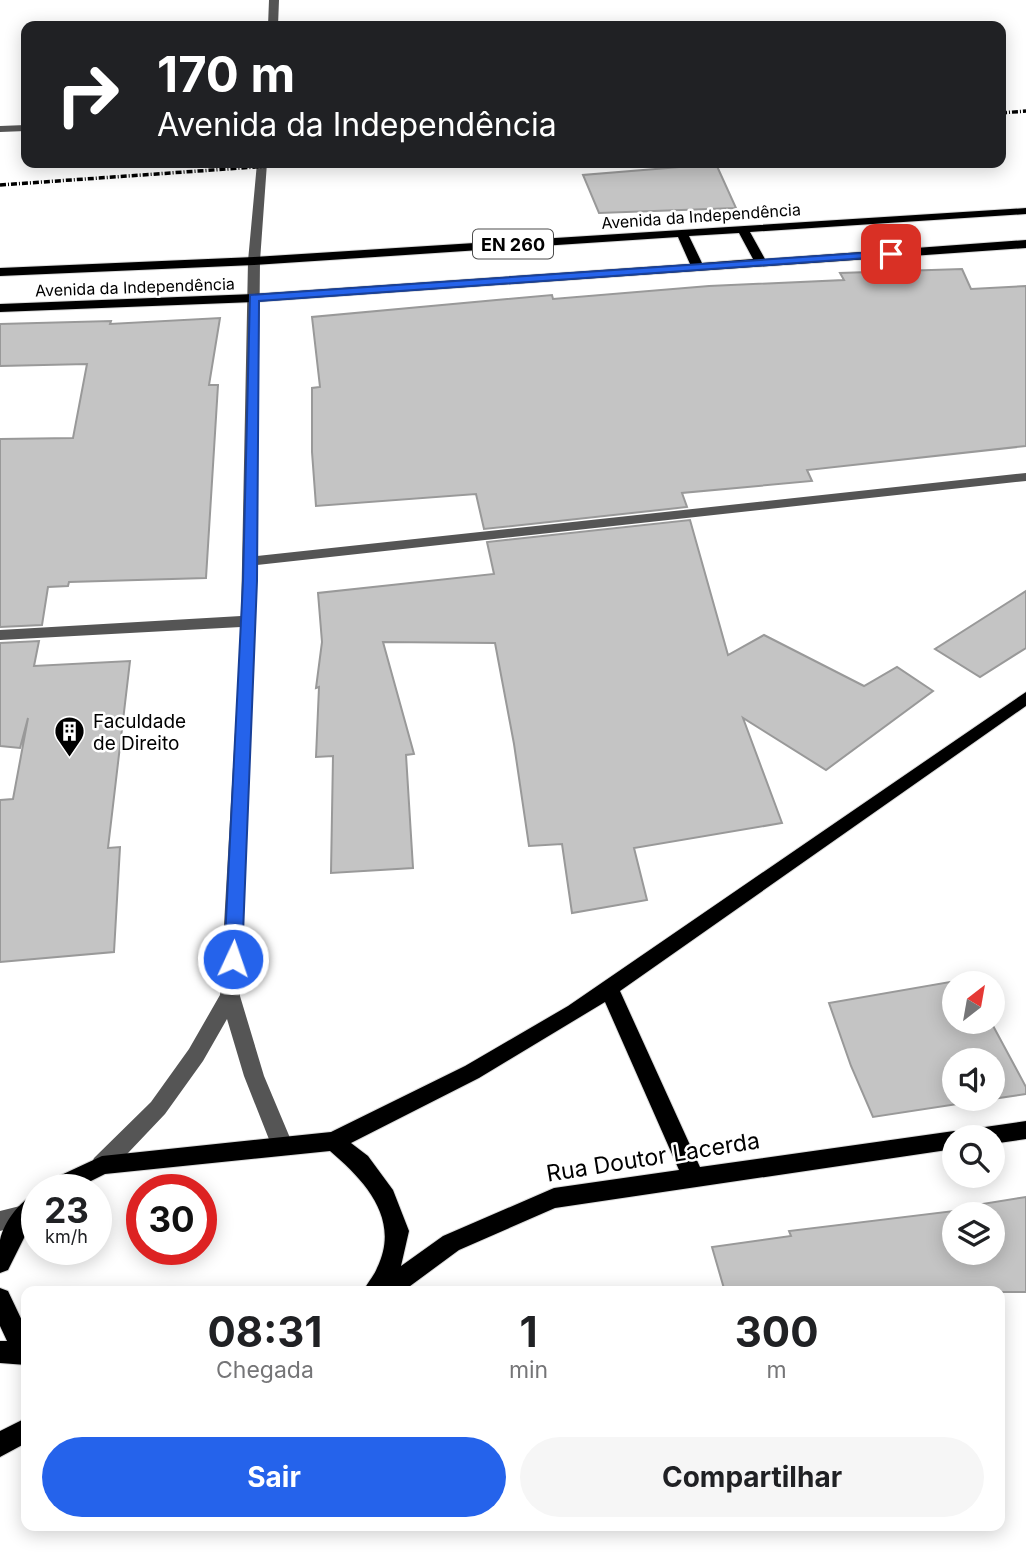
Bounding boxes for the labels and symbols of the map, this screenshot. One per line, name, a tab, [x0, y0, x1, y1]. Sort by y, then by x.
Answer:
street label: Avenida da Independência	[601, 199, 801, 233]
pin	[861, 224, 921, 284]
road number: EN 260	[473, 230, 553, 258]
street label: Avenida da Independência	[35, 274, 235, 300]
place label: Faculdade de Direito	[93, 710, 186, 755]
building icon: Faculdade de Direito	[53, 715, 87, 759]
position arrow	[196, 922, 270, 996]
north arrow	[942, 971, 1004, 1034]
street label: Rua Doutor Lacerda	[544, 1126, 762, 1188]
speed limit sign: 30	[126, 1174, 217, 1265]

